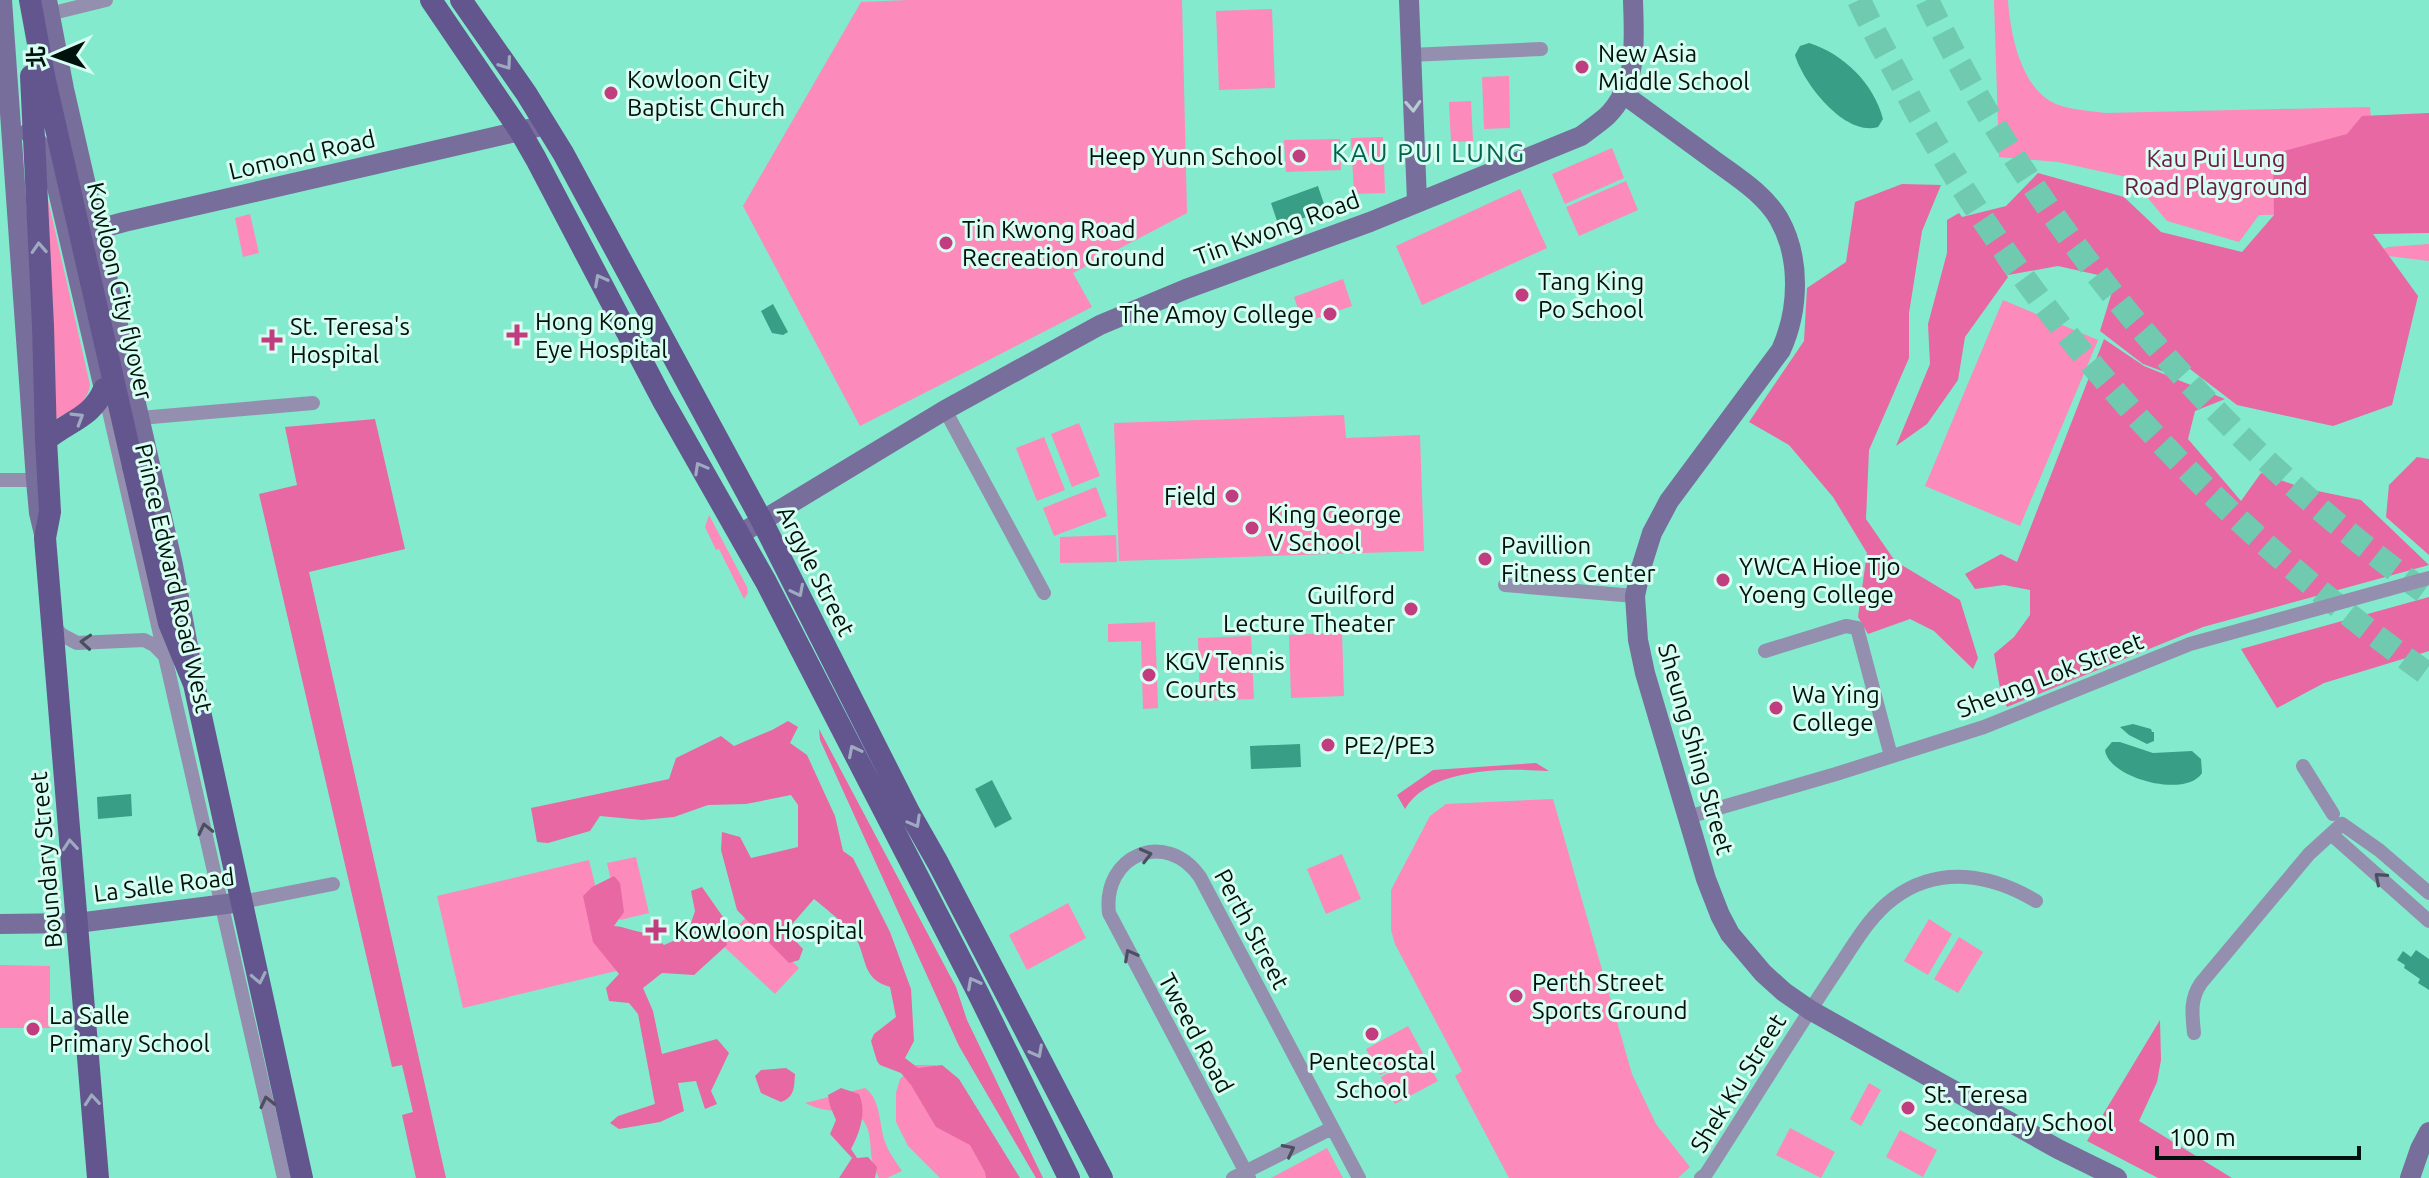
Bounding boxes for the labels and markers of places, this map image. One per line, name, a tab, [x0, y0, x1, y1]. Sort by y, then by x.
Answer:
place label: New Asia Middle School	[1598, 40, 1750, 95]
marker: New Asia Middle School	[1573, 58, 1591, 76]
place label: Kowloon City Baptist Church	[627, 66, 785, 121]
marker: Kowloon City Baptist Church	[602, 84, 620, 102]
place label: Heep Yunn School	[1089, 143, 1283, 170]
marker: Heep Yunn School	[1290, 147, 1308, 165]
place label: Tin Kwong Road Recreation Ground	[962, 216, 1165, 271]
marker: Tin Kwong Road Recreation Ground	[937, 234, 955, 252]
place label: Tang King Po School	[1538, 268, 1644, 323]
marker: Tang King Po School	[1513, 286, 1531, 304]
place label: The Amoy College	[1119, 301, 1314, 328]
marker: The Amoy College	[1321, 305, 1339, 323]
place label: Hong Kong Eye Hospital	[535, 308, 668, 363]
place label: St. Teresa's Hospital	[290, 313, 410, 368]
marker: Hong Kong Eye Hospital	[506, 324, 528, 346]
marker: St. Teresa's Hospital	[261, 329, 283, 351]
place label: Field	[1164, 483, 1216, 510]
marker: Field	[1223, 487, 1241, 505]
place label: King George V School	[1268, 501, 1401, 556]
marker: King George V School	[1243, 519, 1261, 537]
place label: Pavillion Fitness Center	[1501, 532, 1656, 587]
marker: Pavillion Fitness Center	[1476, 550, 1494, 568]
place label: YWCA Hioe Tjo Yoeng College	[1739, 553, 1901, 608]
marker: YWCA Hioe Tjo Yoeng College	[1714, 571, 1732, 589]
place label: Guilford Lecture Theater	[1223, 582, 1395, 637]
marker: Guilford Lecture Theater	[1402, 600, 1420, 618]
place label: KGV Tennis Courts	[1165, 648, 1285, 703]
marker: KGV Tennis Courts	[1140, 666, 1158, 684]
place label: Wa Ying College	[1792, 681, 1880, 736]
marker: Wa Ying College	[1767, 699, 1785, 717]
place label: PE2/PE3	[1344, 732, 1436, 759]
marker: PE2/PE3	[1319, 736, 1337, 754]
place label: Kowloon Hospital	[674, 917, 864, 944]
marker: Kowloon Hospital	[645, 919, 667, 941]
place label: Perth Street Sports Ground	[1532, 969, 1688, 1024]
marker: Perth Street Sports Ground	[1507, 987, 1525, 1005]
place label: La Salle Primary School	[49, 1002, 210, 1057]
marker: La Salle Primary School	[24, 1020, 42, 1038]
marker: Pentecostal School	[1363, 1025, 1381, 1043]
place label: Pentecostal School	[1308, 1048, 1436, 1103]
place label: St. Teresa Secondary School	[1924, 1081, 2114, 1136]
marker: St. Teresa Secondary School	[1899, 1099, 1917, 1117]

